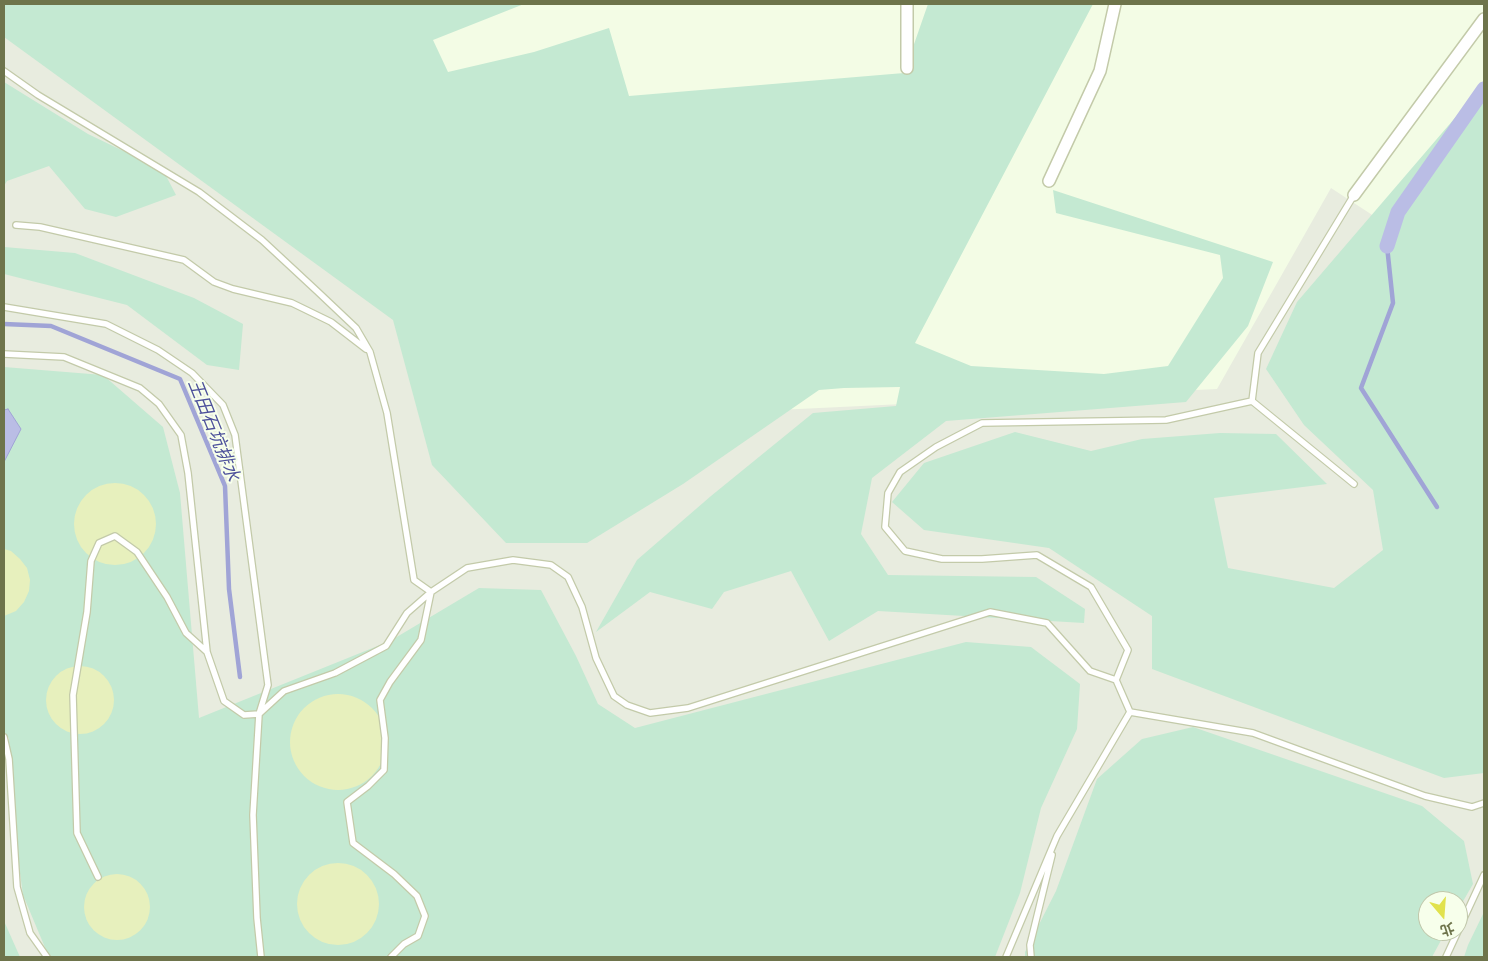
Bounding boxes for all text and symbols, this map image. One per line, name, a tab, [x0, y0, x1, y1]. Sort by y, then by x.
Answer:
water label: 王田石坑排水	[184, 376, 244, 484]
north arrow	[1418, 891, 1468, 941]
text: 北	[1438, 920, 1457, 940]

